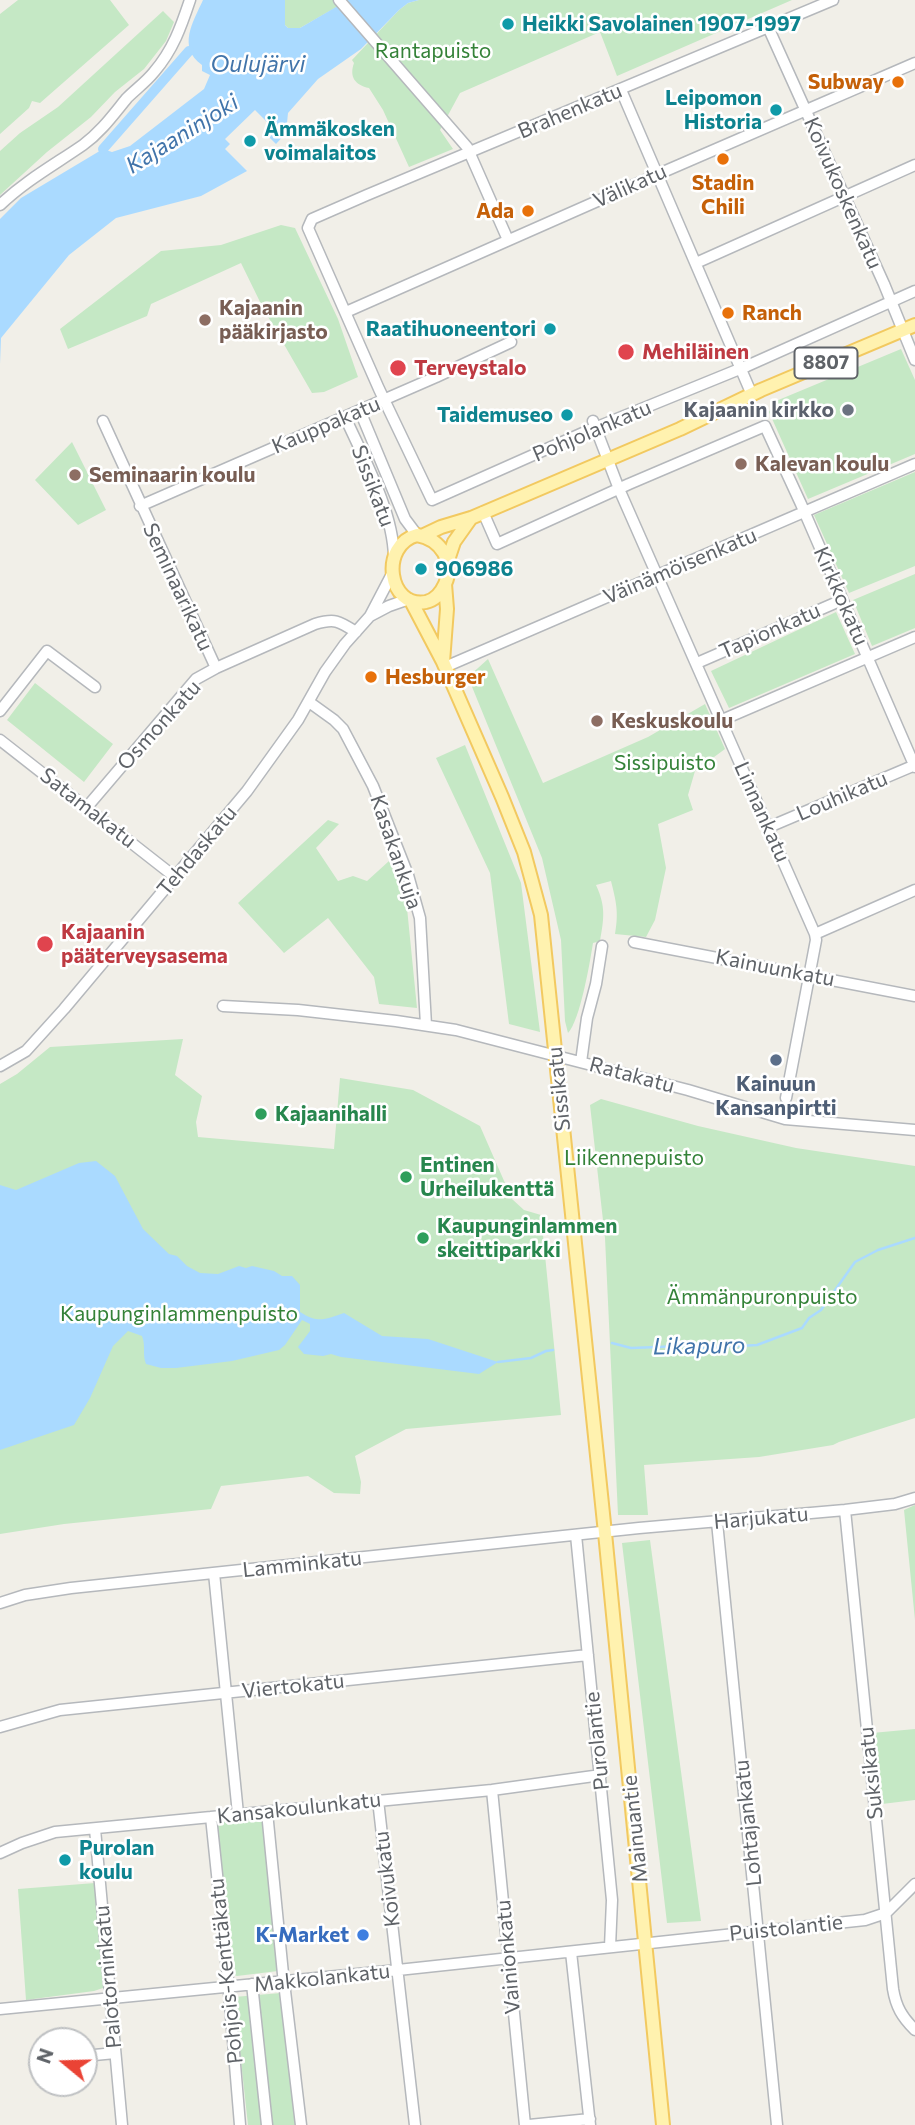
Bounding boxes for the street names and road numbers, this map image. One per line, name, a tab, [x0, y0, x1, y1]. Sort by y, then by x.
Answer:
street label: Brahenkatu	[514, 78, 626, 144]
street label: Koivukoskenkatu	[798, 113, 888, 273]
street label: Välikatu	[589, 159, 671, 213]
road number: 8807	[794, 348, 858, 378]
street label: Kauppakatu	[268, 391, 384, 459]
street label: Pohjolankatu	[529, 395, 655, 467]
street label: Sissikatu	[346, 442, 400, 530]
street label: Seminaarikatu	[138, 519, 218, 655]
street label: Väinämöisenkatu	[599, 522, 761, 610]
street label: Kirkkokatu	[808, 543, 874, 649]
street label: Tapionkatu	[716, 598, 824, 664]
street label: Osmonkatu	[112, 675, 206, 775]
street label: Linnankatu	[729, 758, 795, 866]
street label: Satamakatu	[35, 763, 141, 853]
street label: Louhikatu	[793, 766, 891, 826]
street label: Kasakankuja	[365, 791, 427, 913]
street label: Tehdaskatu	[152, 801, 242, 901]
street label: Kainuunkatu	[713, 944, 837, 992]
street label: Sissikatu	[542, 1045, 576, 1133]
street label: Ratakatu	[587, 1052, 677, 1098]
street label: Harjukatu	[713, 1501, 809, 1535]
street label: Lamminkatu	[241, 1545, 363, 1583]
street label: Viertokatu	[240, 1668, 346, 1704]
street label: Purolantie	[579, 1690, 615, 1792]
street label: Suksikatu	[854, 1725, 888, 1821]
street label: Lohtajankatu	[729, 1758, 767, 1888]
street label: Mainuantie	[617, 1774, 653, 1884]
street label: Kansakoulunkatu	[216, 1787, 382, 1829]
street label: Koivukatu	[369, 1830, 405, 1928]
street label: Pohjois-Kenttäkatu	[204, 1877, 248, 2065]
street label: Vainionkatu	[490, 1899, 526, 2015]
street label: Palotorninkatu	[89, 1904, 127, 2050]
street label: Puistolantie	[728, 1909, 844, 1947]
street label: Makkolankatu	[253, 1958, 391, 1998]

